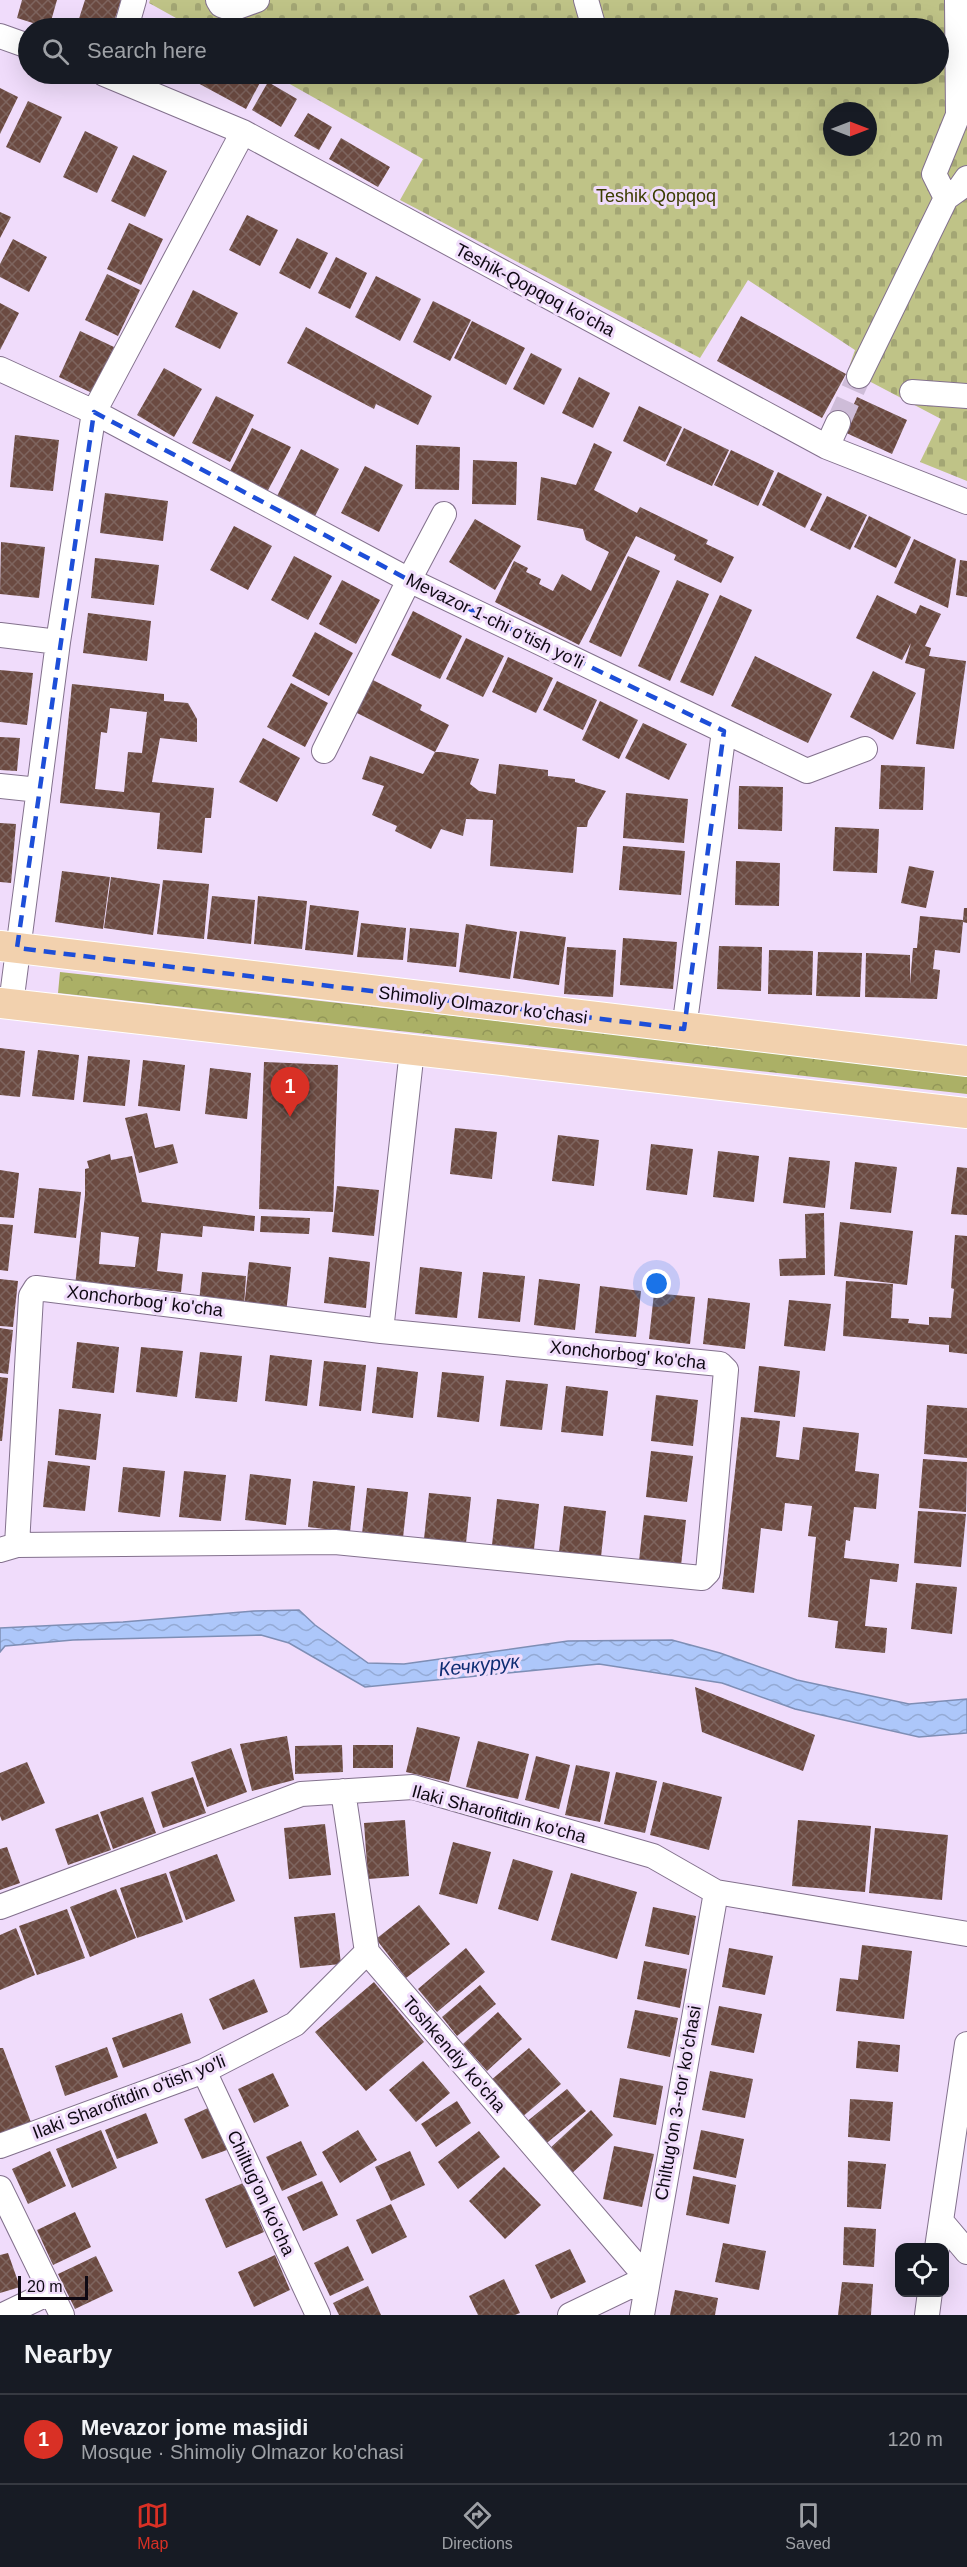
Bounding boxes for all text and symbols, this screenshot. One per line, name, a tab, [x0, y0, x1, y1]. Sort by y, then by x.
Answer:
search box	[18, 18, 949, 84]
icon: search	[39, 35, 72, 68]
text: Search here	[87, 38, 207, 63]
north arrow	[823, 102, 877, 156]
park label: Teshik Qopqoq	[596, 186, 716, 206]
street label: Teshik-Qopqoq ko'cha	[452, 239, 619, 341]
street label: Mevazor 1-chi o'tish yo'li	[403, 569, 587, 673]
street label: Shimoliy Olmazor ko'chasi	[377, 982, 589, 1028]
pin: 1	[270, 1068, 310, 1117]
your location	[642, 1269, 671, 1298]
street label: Xonchorbog' ko'cha	[66, 1282, 225, 1321]
street label: Xonchorbog' ko'cha	[549, 1337, 708, 1373]
water label: Кечкурук	[437, 1650, 522, 1680]
street label: Ilaki Sharofitdin ko'cha	[410, 1781, 589, 1847]
street label: Toshkendiy ko'cha	[398, 1992, 510, 2117]
street label: Chiltug'on 3--tor koʻchasi	[651, 2004, 705, 2202]
street label: Ilaki Sharofitdin o'tish yo'li	[30, 2051, 228, 2143]
street label: Chiltug'on ko'cha	[223, 2127, 299, 2260]
map controls	[895, 2243, 949, 2297]
button: locate	[895, 2243, 949, 2297]
scale bar	[18, 2273, 88, 2300]
text: 20 m	[27, 2278, 63, 2295]
text: Nearby	[24, 2339, 112, 2369]
text: Mevazor jome masjidi	[81, 2415, 308, 2440]
text: 1	[38, 2428, 49, 2450]
text: 120 m	[887, 2428, 943, 2450]
text: Mosque · Shimoliy Olmazor ko'chasi	[81, 2441, 404, 2463]
tab: Map	[136, 2499, 169, 2553]
tab: Directions	[442, 2499, 513, 2553]
tab: Saved	[785, 2499, 831, 2553]

